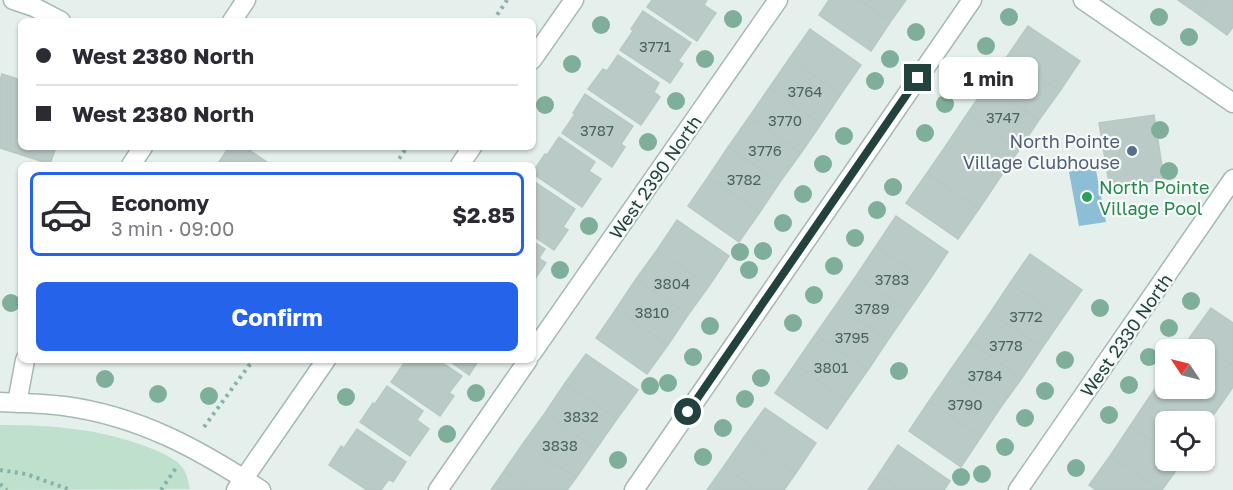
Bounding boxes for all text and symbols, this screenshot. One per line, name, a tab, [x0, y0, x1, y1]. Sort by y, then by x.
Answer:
house number: 3771	[639, 37, 671, 55]
text: West 2380 North	[72, 42, 254, 69]
callout: 1 min	[939, 57, 1038, 99]
route end	[904, 64, 931, 91]
text: 1 min	[963, 66, 1014, 90]
house number: 3764	[788, 82, 822, 100]
text: West 2380 North	[72, 100, 254, 127]
house number: 3747	[986, 108, 1020, 126]
street label: West 2390 North	[604, 111, 706, 243]
house number: 3770	[768, 111, 802, 129]
house number: 3787	[580, 121, 614, 139]
place label: North Pointe Village Clubhouse	[963, 130, 1120, 173]
house number: 3776	[748, 141, 782, 159]
marker: North Pointe Village Clubhouse	[1125, 144, 1139, 158]
house number: 3782	[727, 170, 761, 188]
place label: North Pointe Village Pool	[1099, 176, 1209, 219]
icon: car	[39, 187, 93, 241]
text: Economy	[111, 189, 209, 216]
marker: North Pointe Village Pool	[1080, 190, 1094, 204]
text: $2.85	[452, 201, 515, 228]
text: 3 min · 09:00	[111, 216, 234, 240]
street label: West 2330 North	[1075, 269, 1177, 401]
house number: 3783	[875, 270, 909, 288]
house number: 3804	[654, 274, 690, 292]
button: Confirm	[36, 282, 518, 351]
house number: 3789	[855, 299, 889, 317]
house number: 3810	[635, 303, 669, 321]
house number: 3772	[1009, 307, 1043, 325]
house number: 3795	[835, 328, 869, 346]
house number: 3778	[989, 336, 1023, 354]
north arrow	[1155, 339, 1215, 399]
map controls	[1155, 339, 1215, 471]
house number: 3801	[814, 358, 848, 376]
house number: 3784	[967, 366, 1003, 384]
house number: 3790	[947, 395, 983, 413]
route start	[674, 398, 701, 425]
house number: 3832	[563, 407, 599, 425]
button: locate	[1155, 411, 1215, 471]
house number: 3838	[542, 436, 578, 454]

